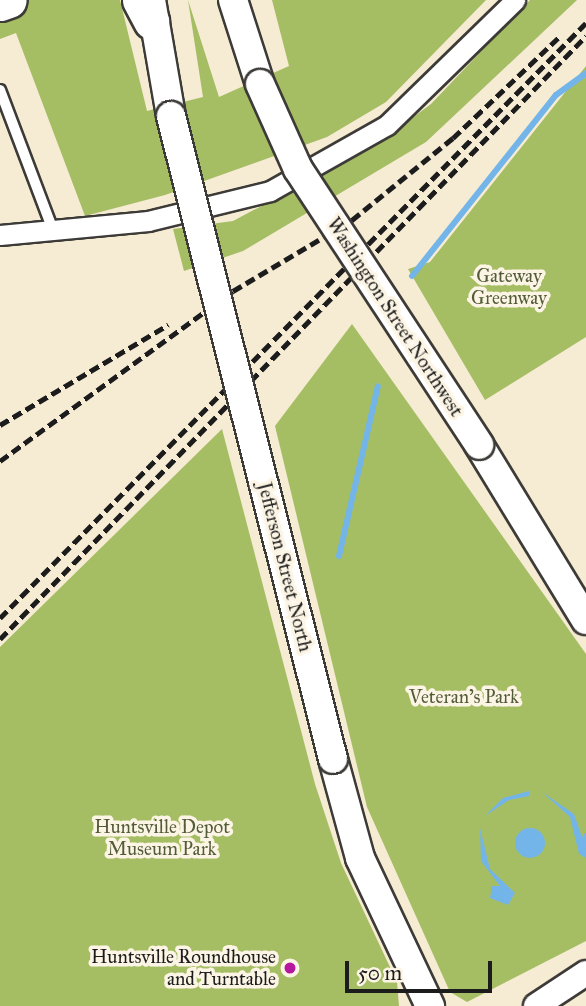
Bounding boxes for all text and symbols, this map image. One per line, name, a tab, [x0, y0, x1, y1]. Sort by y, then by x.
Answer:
street label: Washington Street Northwest	[322, 213, 468, 421]
park label: Gateway Greenway	[471, 265, 547, 309]
street label: Jefferson Street North	[253, 480, 317, 654]
park label: Veteran's Park	[409, 686, 519, 708]
park label: Huntsville Depot Museum Park	[94, 816, 230, 860]
place label: Huntsville Roundhouse and Turntable	[91, 946, 276, 990]
scale bar	[348, 946, 495, 990]
marker: Huntsville Roundhouse and Turntable	[282, 960, 298, 976]
text: 50 m	[358, 960, 402, 986]

